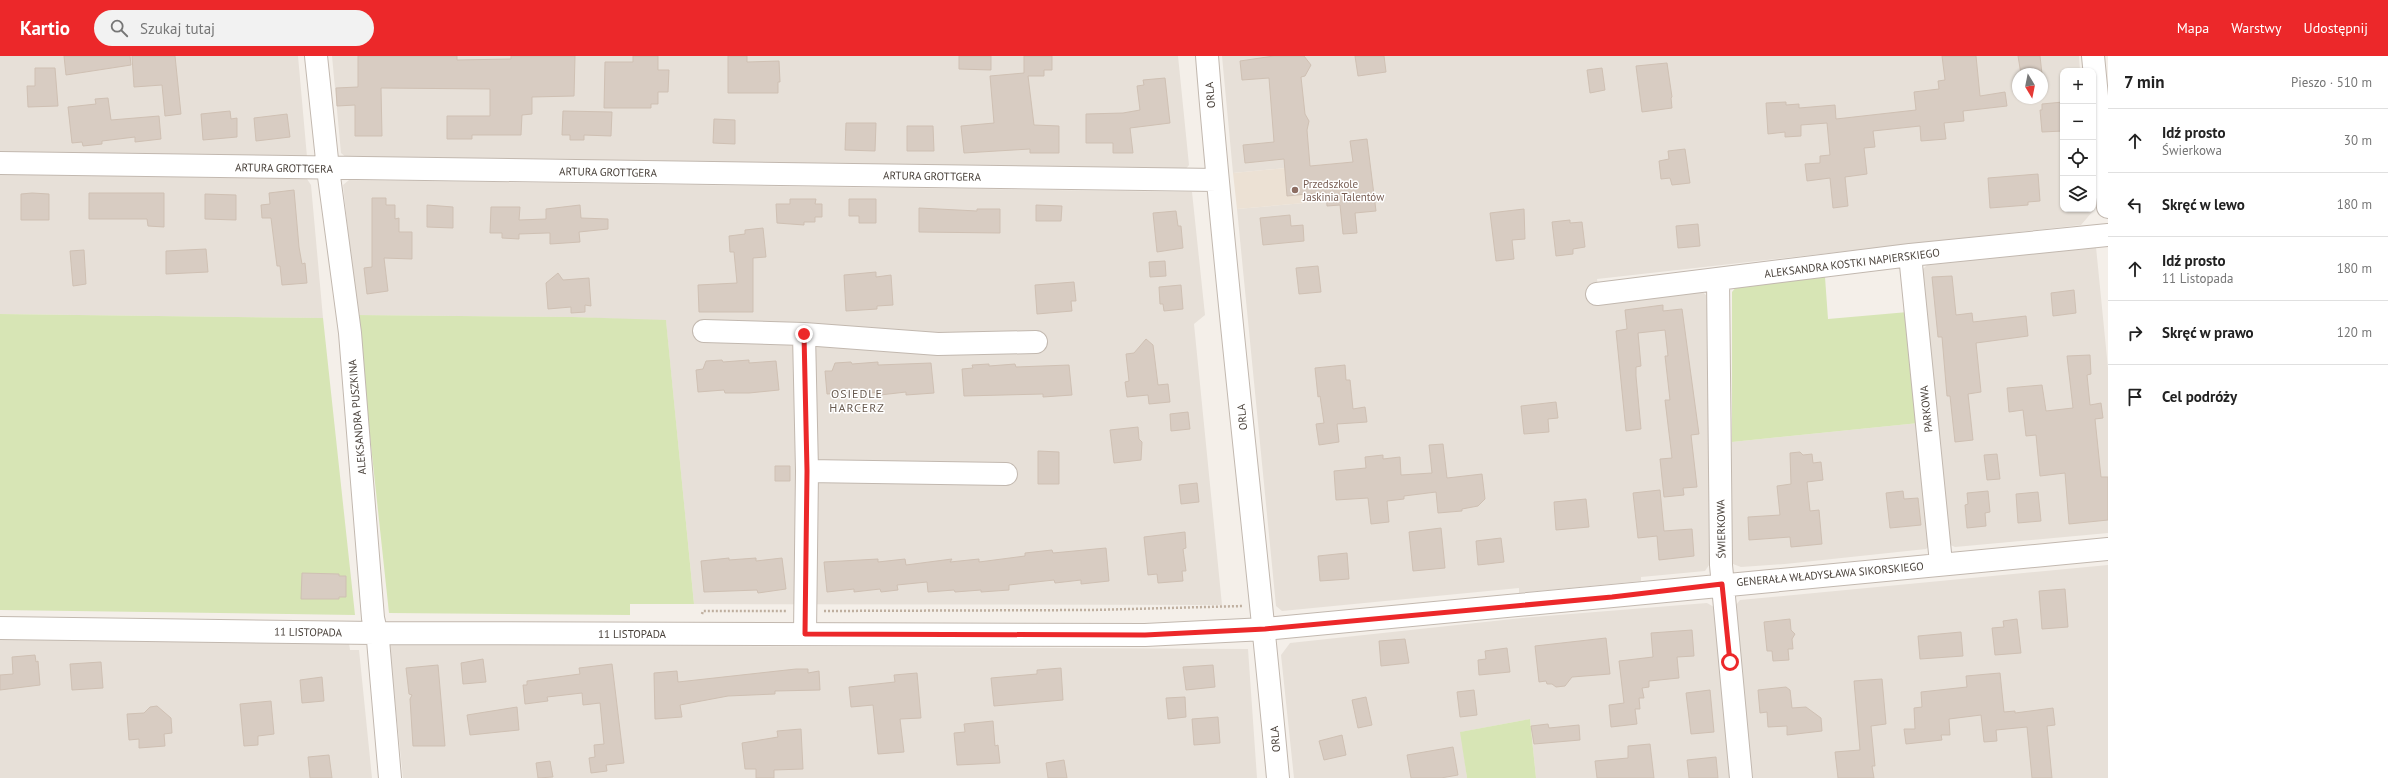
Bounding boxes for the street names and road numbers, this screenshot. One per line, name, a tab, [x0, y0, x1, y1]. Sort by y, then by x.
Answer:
street label: ORLA	[1202, 81, 1218, 109]
street label: ARTURA GROTTGERA	[235, 160, 334, 176]
street label: ARTURA GROTTGERA	[559, 164, 658, 180]
street label: ARTURA GROTTGERA	[883, 168, 982, 184]
street label: ALEKSANDRA KOSTKI NAPIERSKIEGO	[1763, 245, 1941, 281]
street label: ALEKSANDRA PUSZKINA	[345, 358, 369, 475]
street label: PARKOWA	[1917, 384, 1935, 433]
street label: ORLA	[1234, 403, 1250, 431]
street label: ŚWIERKOWA	[1713, 499, 1729, 559]
street label: GENERAŁA WŁADYSŁAWA SIKORSKIEGO	[1736, 559, 1924, 589]
street label: 11 LISTOPADA	[274, 624, 343, 640]
street label: 11 LISTOPADA	[598, 627, 667, 641]
street label: ORLA	[1267, 725, 1283, 753]

